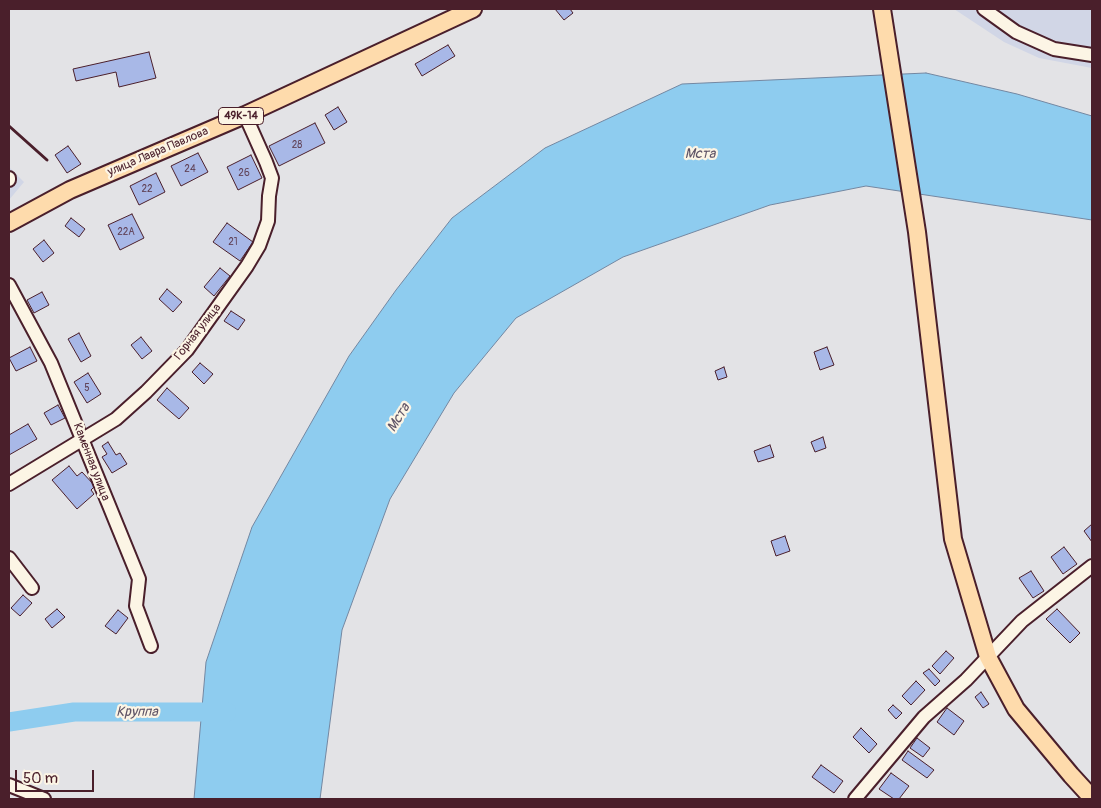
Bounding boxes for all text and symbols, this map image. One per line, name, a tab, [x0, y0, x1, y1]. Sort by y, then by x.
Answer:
road number: 49К-14	[218, 108, 264, 124]
street label: улица Лавра Павлова	[106, 124, 210, 180]
house number: 28	[292, 139, 302, 151]
water label: Мста	[685, 146, 715, 162]
house number: 24	[184, 163, 196, 175]
house number: 26	[238, 167, 250, 179]
house number: 22	[141, 183, 153, 195]
house number: 22А	[117, 226, 135, 238]
house number: 21	[228, 236, 238, 248]
street label: Горная улица	[172, 301, 224, 363]
house number: 5	[84, 382, 90, 394]
water label: Мста	[384, 401, 414, 435]
street label: Каменная улица	[70, 421, 112, 503]
water label: Круппа	[116, 704, 158, 720]
scale bar	[18, 760, 96, 792]
text: 50 m	[23, 769, 58, 788]

